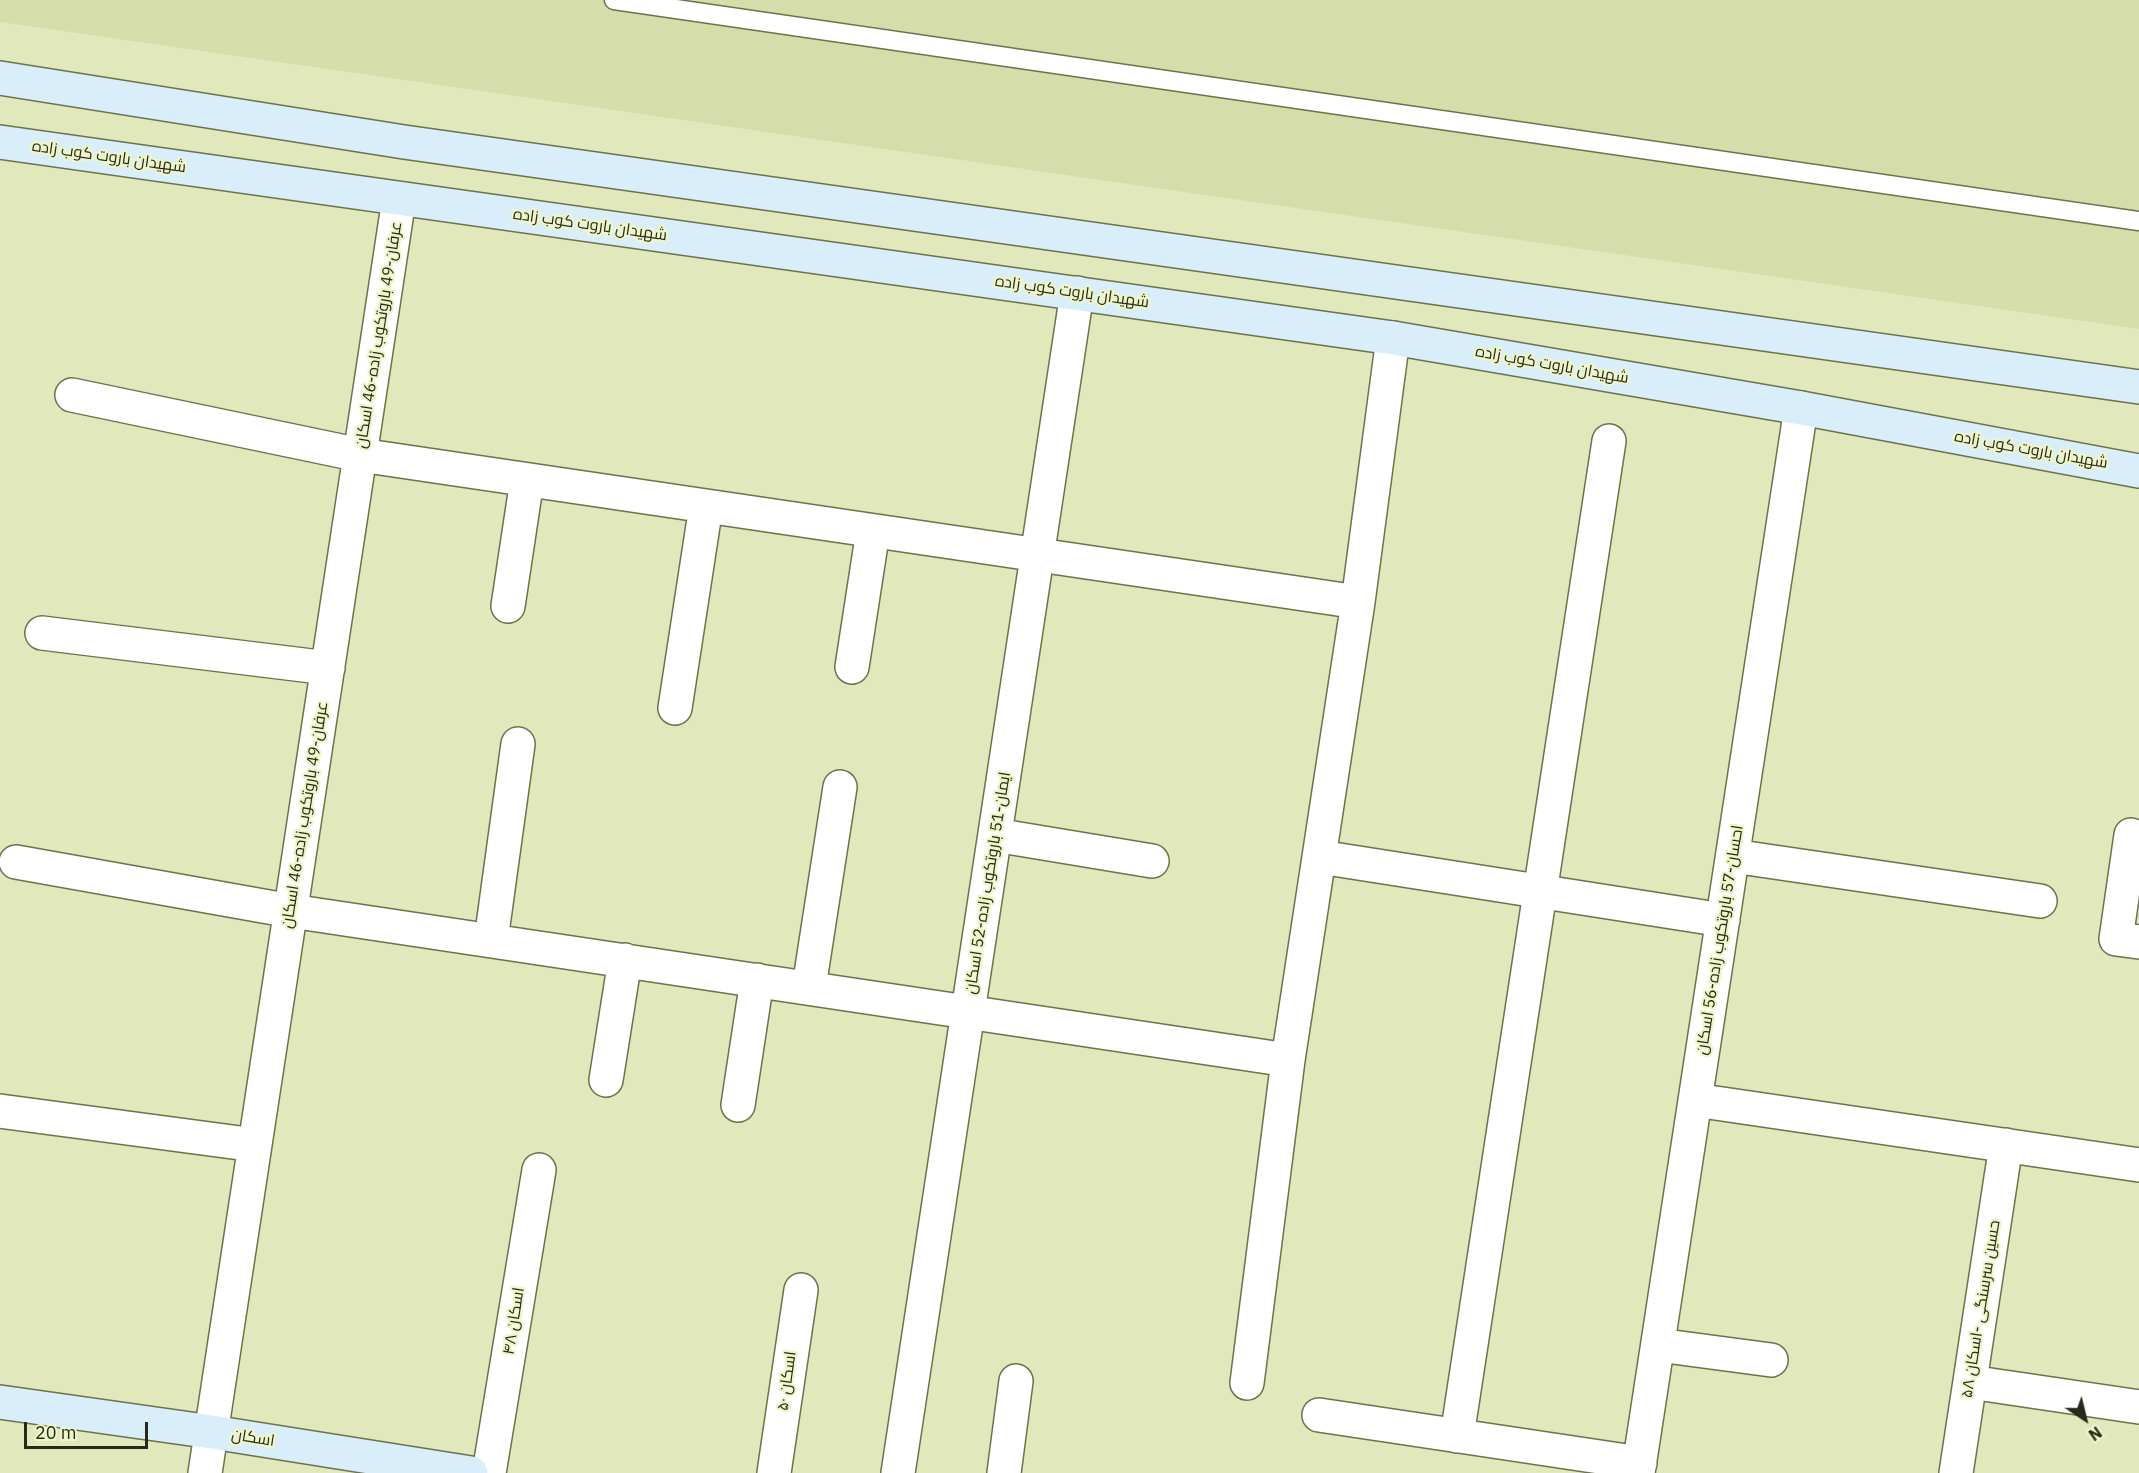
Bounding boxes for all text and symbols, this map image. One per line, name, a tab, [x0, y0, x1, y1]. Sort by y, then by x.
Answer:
street label: شهیدان باروت کوب زاده	[31, 137, 187, 177]
street label: شهیدان باروت کوب زاده	[512, 205, 668, 245]
street label: عرفان-49 باروتکوب زاده-46 اسکان	[352, 220, 406, 450]
street label: شهیدان باروت کوب زاده	[994, 272, 1150, 312]
street label: شهیدان باروت کوب زاده	[1474, 342, 1630, 388]
street label: شهیدان باروت کوب زاده	[1953, 427, 2109, 473]
street label: عرفان-49 باروتکوب زاده-46 اسکان	[278, 700, 332, 930]
street label: ایمان-51 باروتکوب زاده-52 اسکان	[961, 770, 1015, 996]
street label: احسان-57 باروتکوب زاده-56 اسکان	[1692, 824, 1748, 1056]
street label: حسین سرسنگی -اسکان ۵۸	[1957, 1219, 2005, 1399]
street label: اسکان ۴۸	[499, 1286, 529, 1356]
street label: اسکان ۵۰	[773, 1350, 801, 1412]
north arrow	[2055, 1389, 2115, 1449]
scale bar	[27, 1410, 152, 1448]
text: 20 m	[35, 1421, 77, 1444]
text: N	[2085, 1422, 2106, 1445]
street label: اسکان	[230, 1425, 276, 1451]

